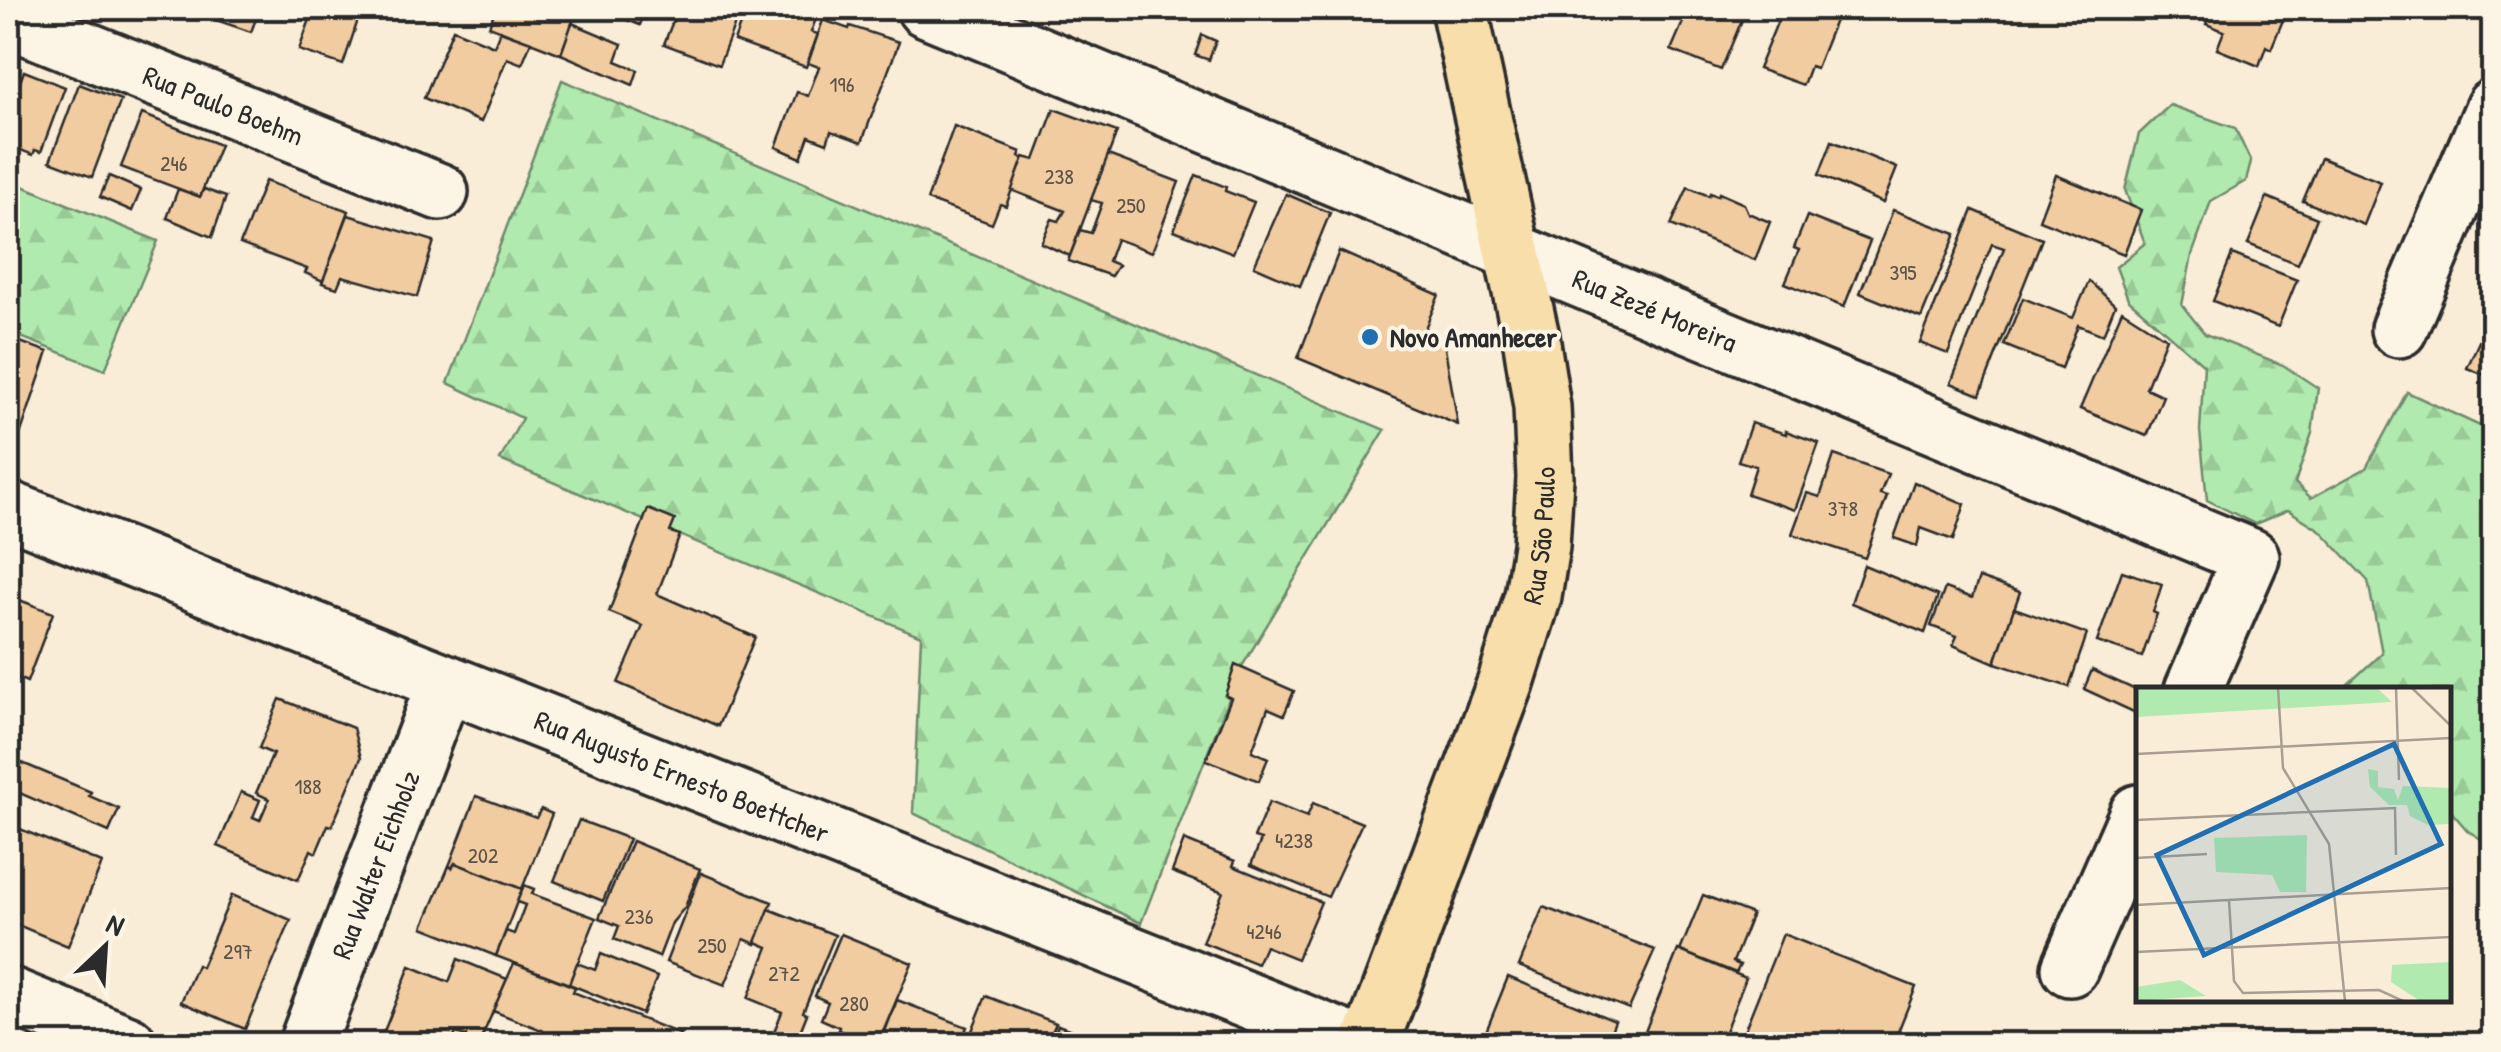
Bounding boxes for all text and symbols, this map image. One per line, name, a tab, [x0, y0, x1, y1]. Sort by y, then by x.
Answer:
street label: Rua Paulo Boehm	[138, 56, 309, 154]
house number: 196	[830, 69, 855, 99]
house number: 246	[160, 148, 188, 178]
house number: 238	[1044, 161, 1074, 191]
house number: 250	[1116, 190, 1146, 220]
house number: 395	[1889, 257, 1917, 287]
street label: Rua Zezé Moreira	[1567, 259, 1743, 361]
place label: Novo Amanhecer	[1390, 318, 1557, 356]
marker: Novo Amanhecer	[1359, 326, 1381, 348]
street label: Rua São Paulo	[1513, 466, 1564, 609]
house number: 378	[1828, 493, 1858, 523]
inset map	[2136, 687, 2451, 1002]
street label: Rua Augusto Ernesto Boettcher	[529, 701, 835, 852]
street label: Rua Walter Eichholz	[322, 765, 429, 964]
house number: 188	[294, 771, 322, 801]
house number: 4238	[1275, 825, 1313, 855]
house number: 202	[468, 840, 499, 870]
north arrow	[55, 897, 155, 997]
house number: 236	[625, 901, 654, 931]
text: N	[101, 904, 130, 945]
house number: 4246	[1246, 916, 1282, 946]
house number: 250	[697, 930, 727, 960]
house number: 297	[223, 936, 253, 966]
house number: 272	[768, 958, 800, 988]
house number: 280	[839, 988, 869, 1018]

